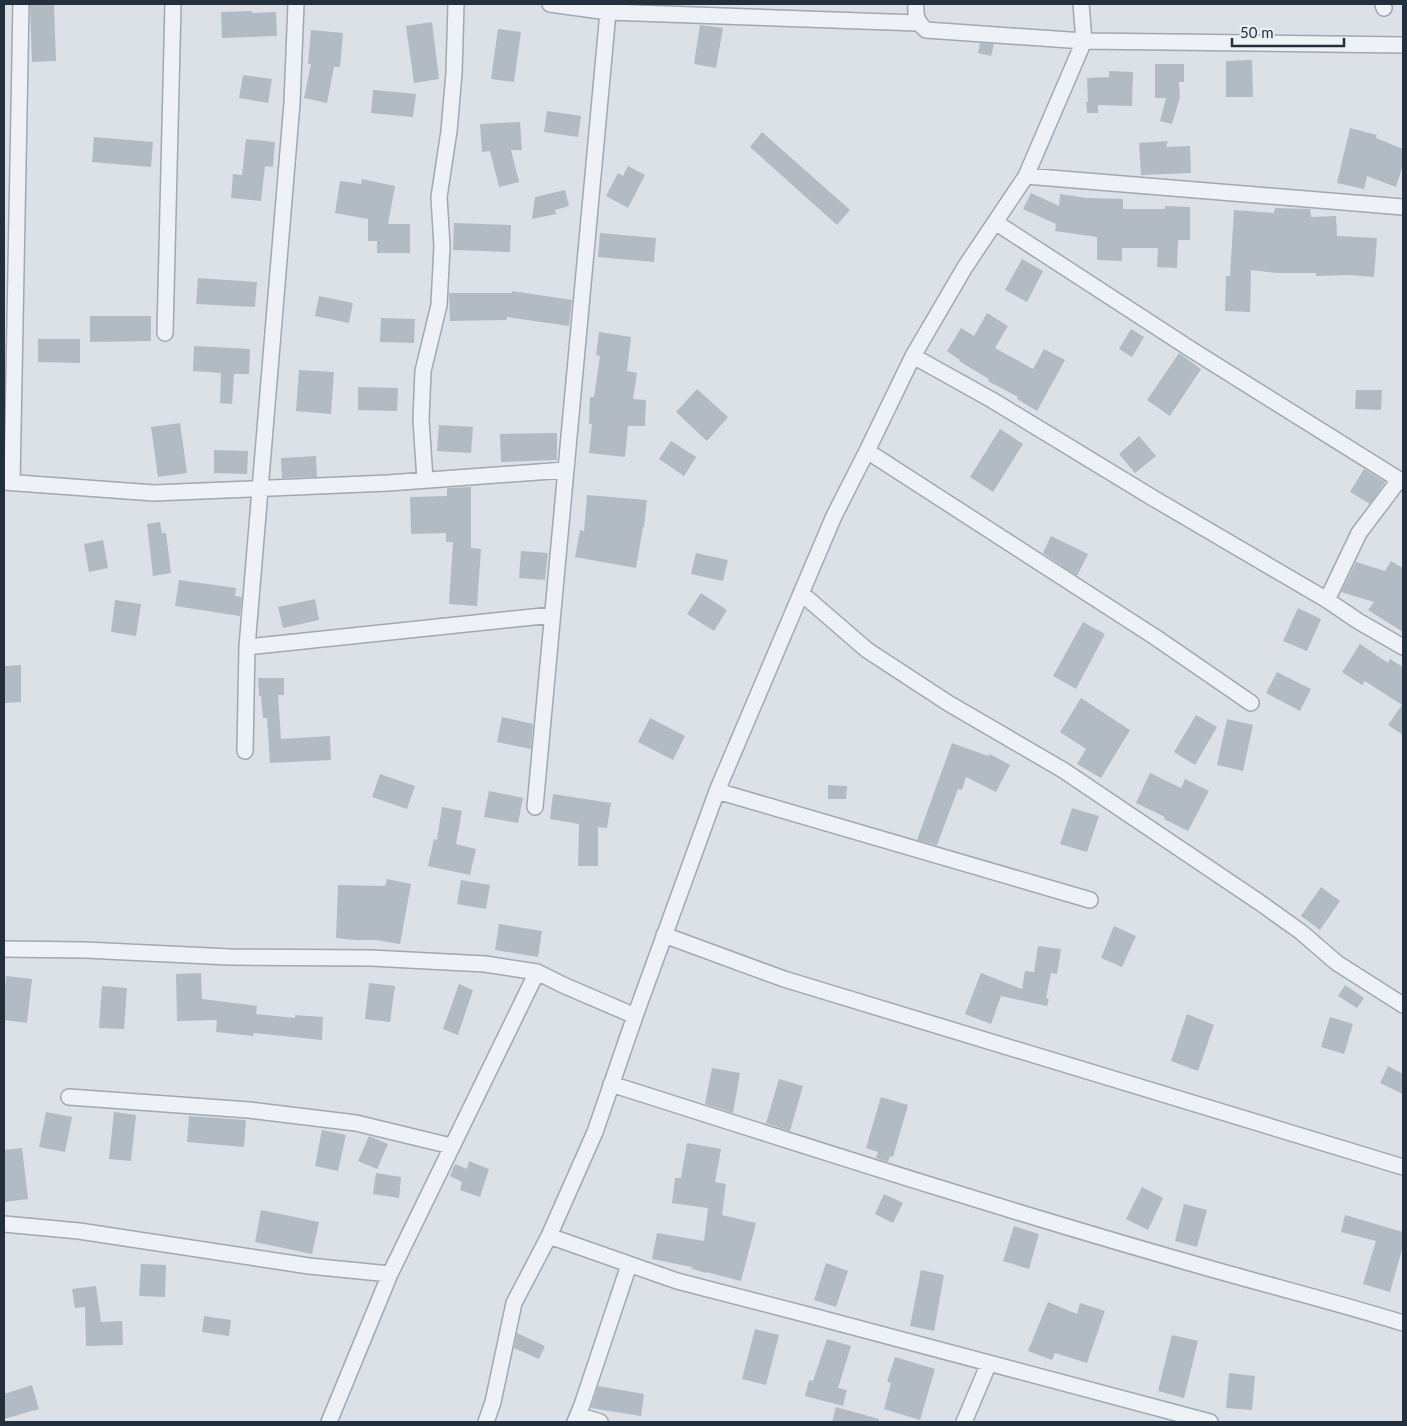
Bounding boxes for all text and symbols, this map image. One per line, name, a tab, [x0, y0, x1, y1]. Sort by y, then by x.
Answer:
scale bar	[1232, 15, 1344, 47]
text: 50 m	[1240, 23, 1274, 41]

